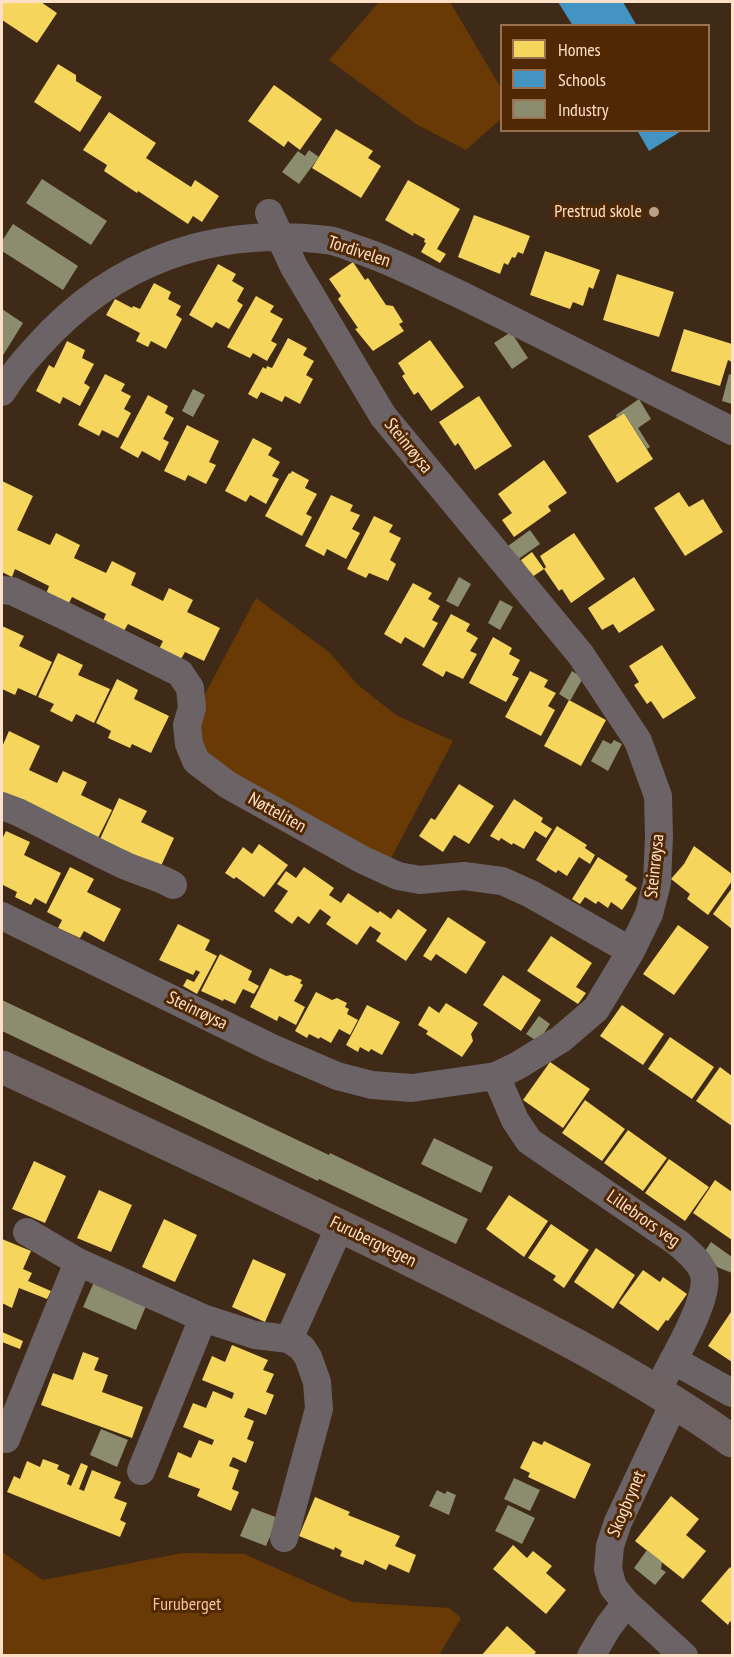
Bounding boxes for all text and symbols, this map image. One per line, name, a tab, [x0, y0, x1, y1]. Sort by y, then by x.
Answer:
legend	[500, 24, 710, 132]
text: Homes	[558, 38, 601, 61]
text: Schools	[558, 68, 606, 91]
text: Industry	[558, 98, 608, 121]
place label: Prestrud skole	[554, 201, 642, 223]
marker: Prestrud skole	[647, 205, 661, 219]
street label: Tordivelen	[325, 232, 393, 272]
street label: Steinrøysa	[379, 414, 437, 478]
street label: Nøtteliten	[244, 788, 310, 838]
street label: Steinrøysa	[641, 833, 669, 899]
street label: Steinrøysa	[163, 987, 231, 1035]
street label: Lillebrors veg	[602, 1186, 684, 1252]
street label: Furubergvegen	[326, 1212, 420, 1272]
street label: Skogbrynet	[603, 1468, 651, 1540]
park label: Furuberget	[153, 1594, 221, 1616]

